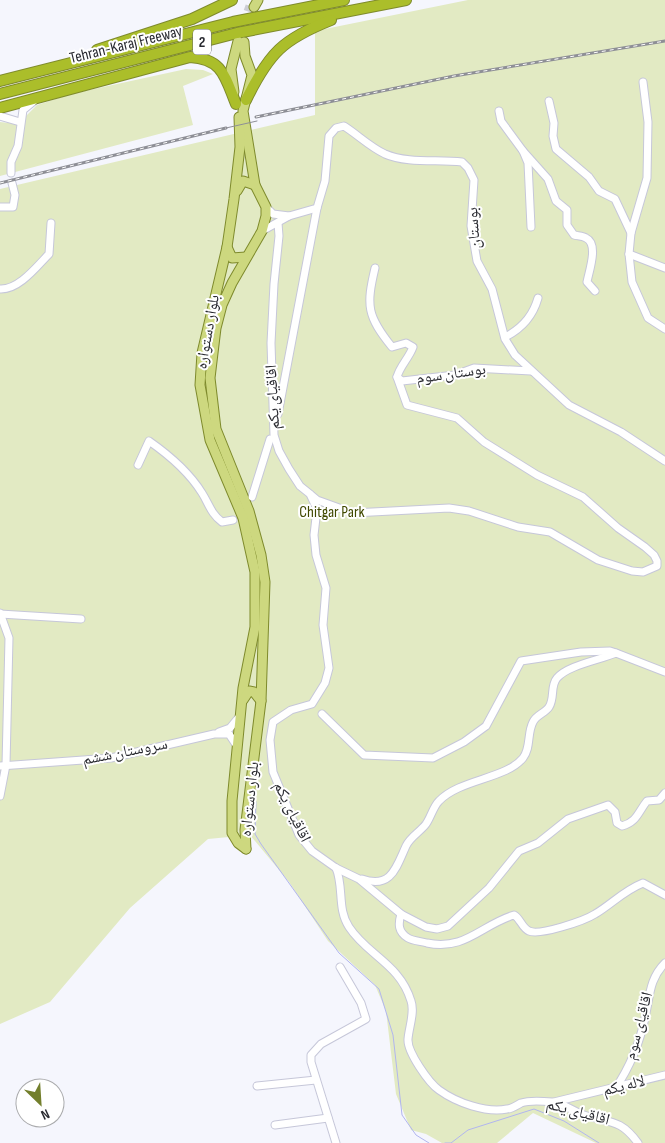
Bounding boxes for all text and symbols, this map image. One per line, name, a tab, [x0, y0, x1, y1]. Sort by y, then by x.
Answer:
street label: Tehran-Karaj Freeway	[68, 22, 184, 68]
road number: 2	[193, 30, 211, 54]
street label: بوستان	[463, 207, 485, 249]
street label: بلوار دستواره	[192, 293, 224, 371]
street label: بوستان سوم	[415, 360, 487, 388]
street label: اقاقیای یکم	[262, 364, 284, 430]
park label: Chitgar Park	[299, 503, 365, 522]
street label: سروستان ششم	[81, 734, 169, 770]
street label: بلوار دستواره	[237, 761, 263, 837]
street label: اقاقیای یکم	[269, 779, 315, 845]
street label: اقاقیای سوم	[621, 990, 657, 1062]
street label: لاله یکم	[601, 1072, 647, 1100]
north arrow	[15, 1078, 65, 1128]
street label: اقاقیای یکم	[544, 1094, 612, 1130]
text: N	[38, 1105, 52, 1124]

